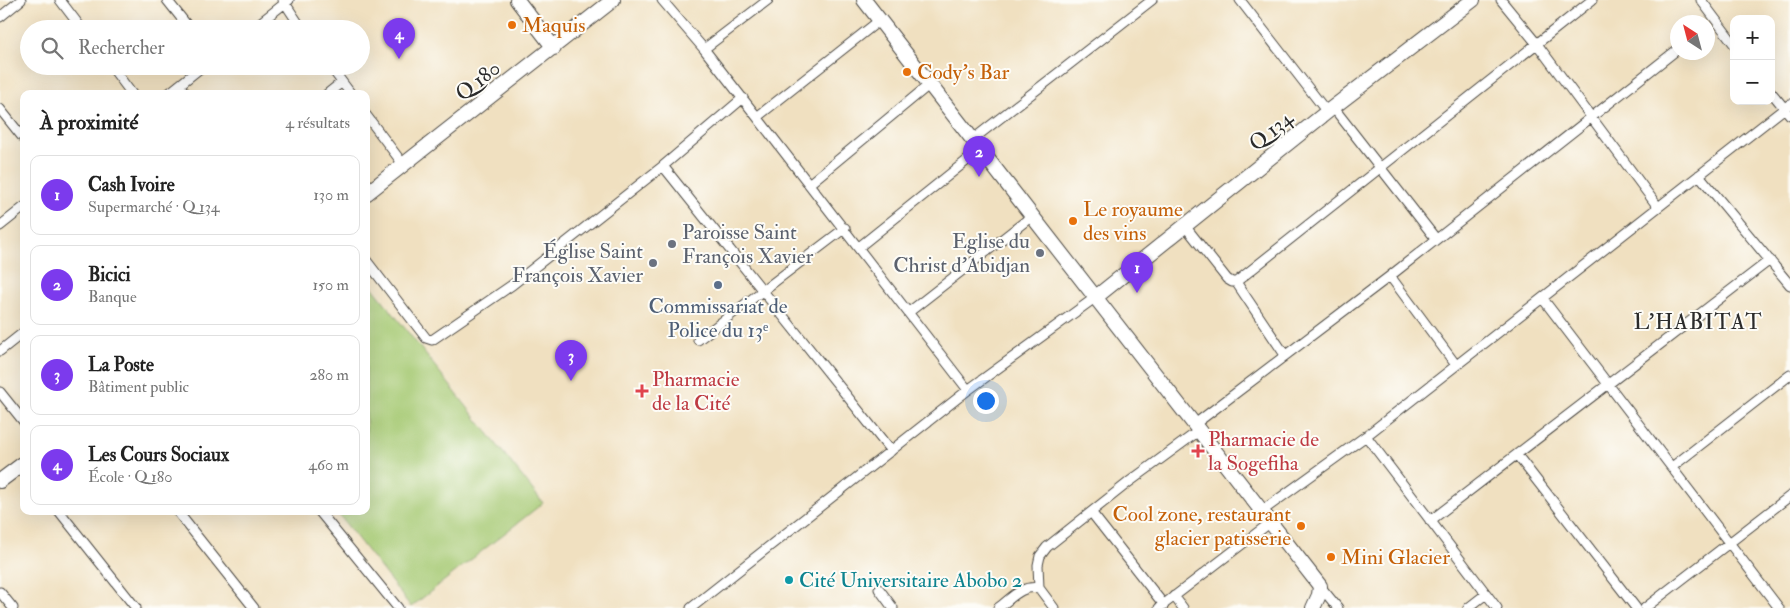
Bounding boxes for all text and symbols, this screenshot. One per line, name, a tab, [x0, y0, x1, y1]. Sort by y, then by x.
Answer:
place label: Maquis	[522, 12, 585, 39]
north arrow	[1670, 15, 1715, 60]
map controls	[1730, 15, 1775, 105]
button: +	[1730, 15, 1775, 60]
pin: 4	[383, 18, 415, 59]
marker: Maquis	[506, 19, 518, 31]
search box	[20, 20, 370, 75]
icon: search	[38, 34, 66, 62]
text: Rechercher	[78, 36, 165, 60]
street label: Q 180	[450, 55, 506, 107]
place label: Cody's Bar	[917, 59, 1010, 86]
button: −	[1730, 60, 1775, 105]
marker: Cody's Bar	[901, 66, 913, 78]
street label: Q 134	[1243, 104, 1300, 157]
text: À proximité	[40, 109, 138, 136]
text: 4 résultats	[285, 113, 350, 133]
pin: 2	[963, 136, 995, 177]
text: Cash Ivoire	[88, 173, 175, 197]
text: 1	[54, 185, 60, 205]
text: 130 m	[313, 185, 349, 205]
place label: Le royaume des vins	[1083, 196, 1183, 247]
text: Supermarché · Q 134	[88, 197, 219, 217]
marker: Le royaume des vins	[1067, 215, 1079, 227]
place label: Paroisse Saint François Xavier	[682, 219, 813, 270]
place label: Eglise du Christ d'Abidjan	[893, 228, 1030, 279]
place label: Église Saint François Xavier	[512, 238, 643, 289]
marker: Paroisse Saint François Xavier	[666, 238, 678, 250]
marker: Eglise du Christ d'Abidjan	[1034, 247, 1046, 259]
pin: 1	[1121, 252, 1153, 293]
marker: Église Saint François Xavier	[647, 257, 659, 269]
text: Bicici	[88, 263, 131, 287]
text: 2	[53, 275, 61, 295]
text: 150 m	[312, 275, 349, 295]
marker: Commissariat de Police du 13ᵉ	[712, 279, 724, 291]
text: Banque	[88, 287, 137, 307]
place label: Commissariat de Police du 13ᵉ	[648, 293, 788, 344]
district label: L’HABITAT	[1633, 308, 1763, 336]
pin: 3	[555, 340, 587, 381]
text: La Poste	[88, 353, 154, 377]
text: 3	[54, 365, 60, 385]
text: 280 m	[309, 365, 349, 385]
place label: Pharmacie de la Cité	[652, 366, 740, 417]
text: Bâtiment public	[88, 377, 189, 397]
marker: Pharmacie de la Cité	[636, 385, 648, 397]
your location	[973, 388, 999, 414]
place label: Pharmacie de la Sogefiha	[1208, 426, 1319, 477]
text: Les Cours Sociaux	[88, 443, 229, 467]
marker: Pharmacie de la Sogefiha	[1192, 445, 1204, 457]
text: 4	[53, 455, 61, 475]
text: 460 m	[308, 455, 349, 475]
text: École · Q 180	[88, 467, 172, 487]
place label: Cool zone, restaurant glacier patisserie	[1112, 501, 1291, 552]
marker: Cool zone, restaurant glacier patisserie	[1295, 520, 1307, 532]
place label: Mini Glacier	[1341, 544, 1450, 571]
marker: Mini Glacier	[1325, 551, 1337, 563]
place label: Cité Universitaire Abobo 2	[799, 567, 1022, 594]
marker: Cité Universitaire Abobo 2	[783, 574, 795, 586]

